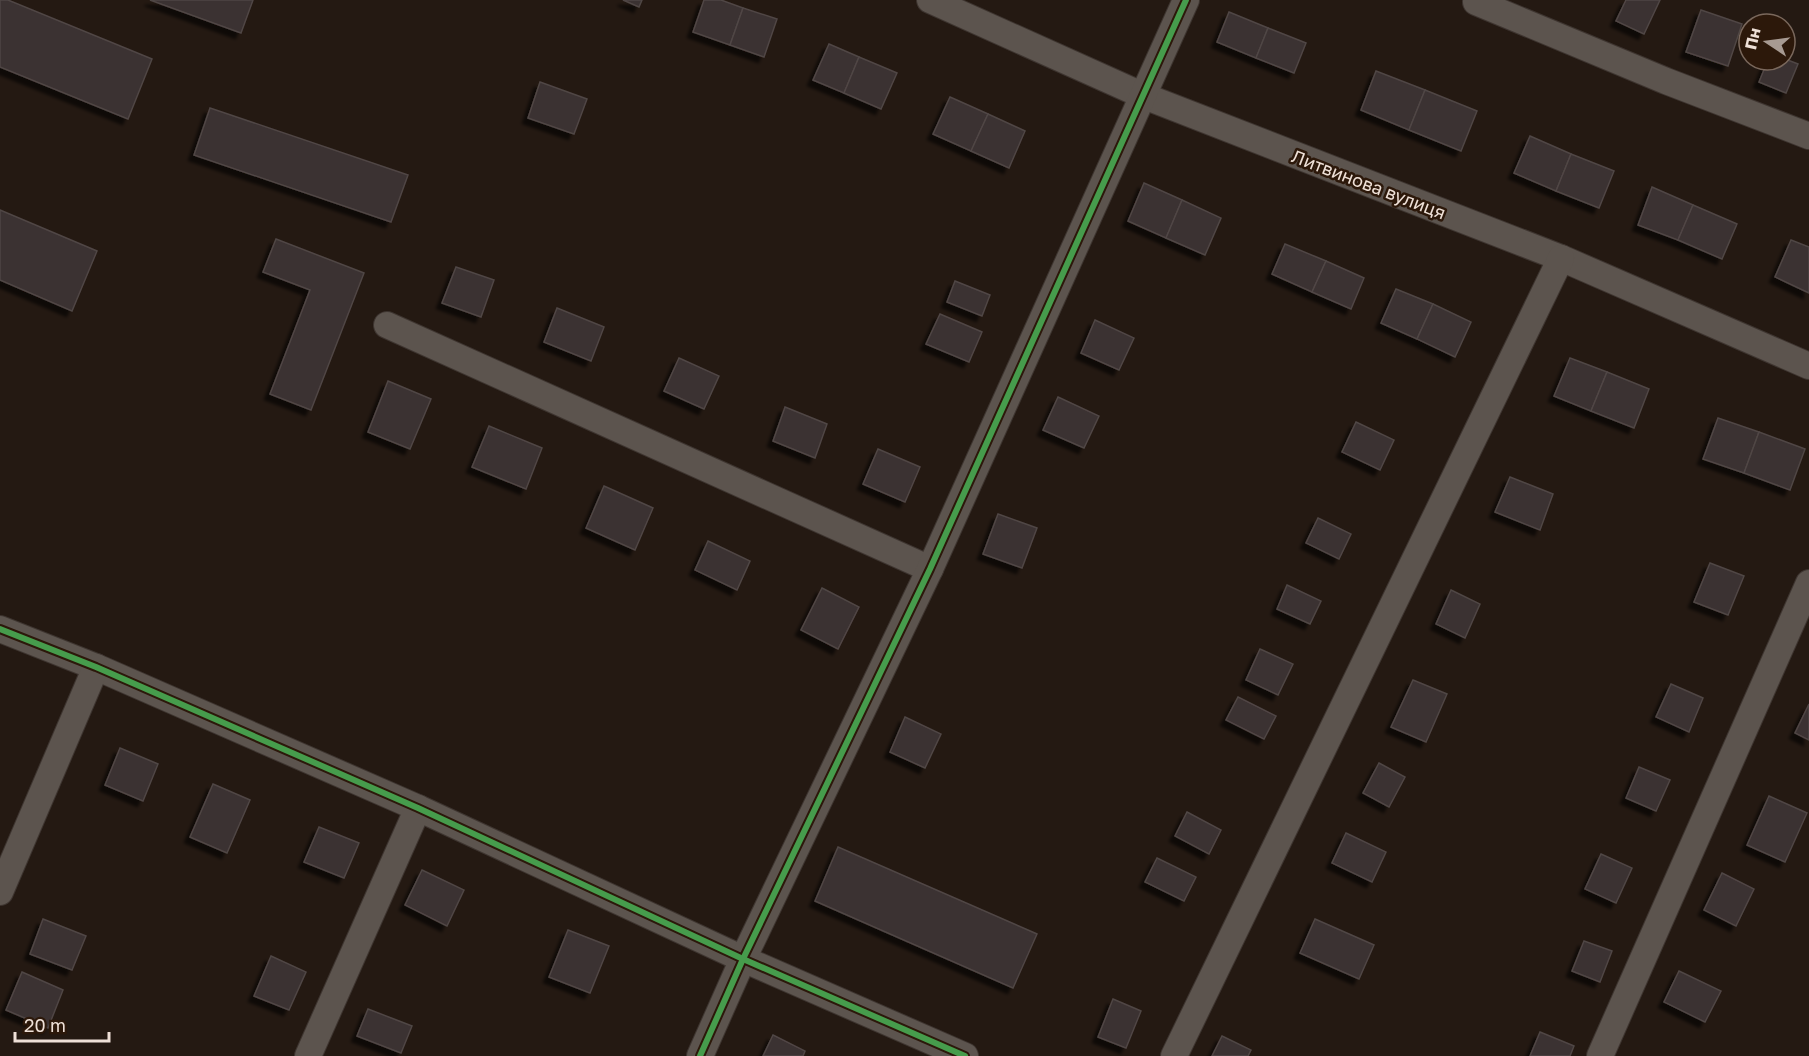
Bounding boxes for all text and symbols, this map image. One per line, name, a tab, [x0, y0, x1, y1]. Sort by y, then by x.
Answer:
north arrow	[1737, 12, 1797, 72]
text: Пн	[1740, 26, 1765, 51]
street label: Литвинова вулиця	[1289, 145, 1449, 223]
scale bar	[15, 1005, 110, 1043]
text: 20 m	[24, 1014, 66, 1036]

